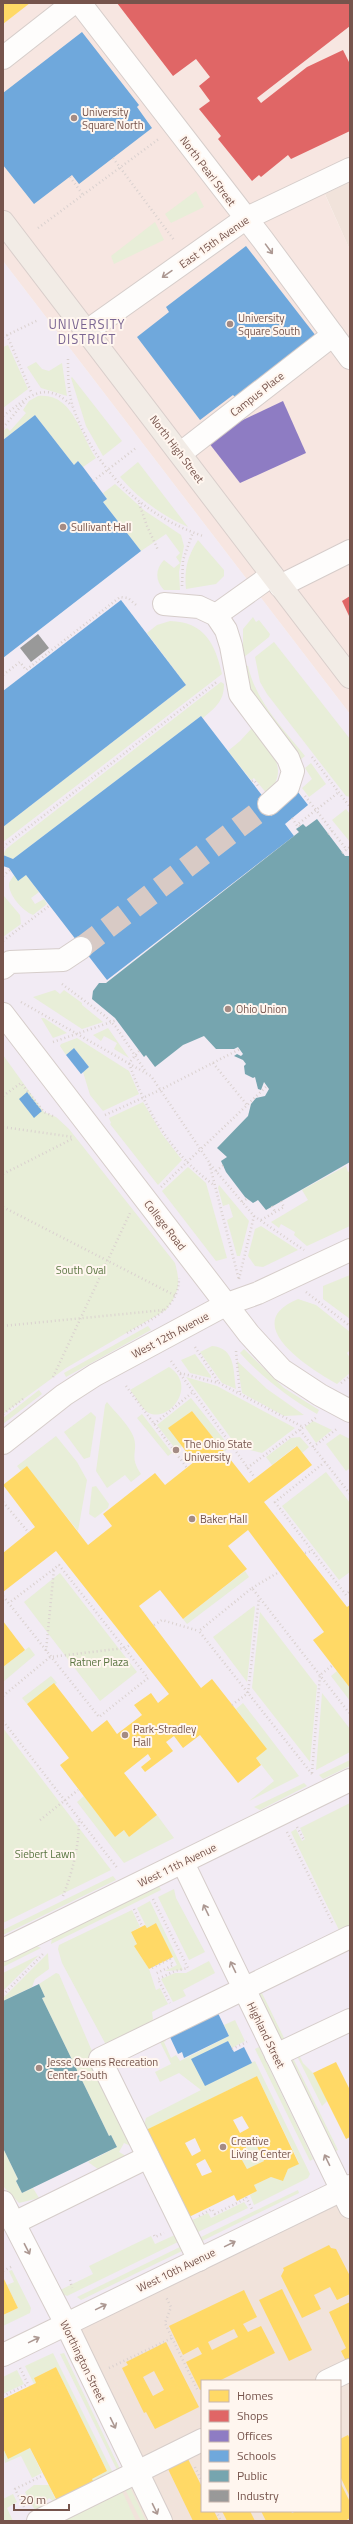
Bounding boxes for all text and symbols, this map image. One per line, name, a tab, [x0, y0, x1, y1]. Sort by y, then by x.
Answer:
place label: University Square North	[82, 104, 144, 133]
marker: University Square North	[69, 113, 79, 123]
street label: North Pearl Street	[176, 133, 240, 209]
street label: East 15th Avenue	[176, 212, 252, 272]
one-way arrow	[265, 244, 274, 255]
one-way arrow	[162, 270, 173, 279]
place label: University Square South	[238, 310, 300, 339]
district label: UNIVERSITY DISTRICT	[48, 314, 126, 349]
marker: University Square South	[225, 319, 235, 329]
street label: Campus Place	[227, 368, 288, 420]
street label: North High Street	[146, 412, 208, 486]
place label: Sullivant Hall	[71, 519, 131, 535]
marker: Sullivant Hall	[58, 522, 68, 532]
place label: Ohio Union	[236, 1001, 287, 1017]
marker: Ohio Union	[223, 1004, 233, 1014]
street label: College Road	[140, 1197, 190, 1254]
park label: South Oval	[56, 1262, 106, 1278]
street label: West 12th Avenue	[129, 1308, 212, 1362]
place label: The Ohio State University	[184, 1436, 253, 1465]
marker: The Ohio State University	[171, 1445, 181, 1455]
place label: Baker Hall	[200, 1511, 247, 1527]
marker: Baker Hall	[187, 1514, 197, 1524]
park label: Ratner Plaza	[70, 1654, 129, 1670]
place label: Park-Stradley Hall	[133, 1721, 197, 1750]
marker: Park-Stradley Hall	[120, 1730, 130, 1740]
street label: West 11th Avenue	[135, 1839, 219, 1891]
park label: Siebert Lawn	[15, 1846, 75, 1862]
one-way arrow	[202, 1904, 209, 1916]
one-way arrow	[229, 1961, 236, 1973]
street label: Highland Street	[243, 1999, 289, 2071]
place label: Jesse Owens Recreation Center South	[47, 2054, 158, 2083]
marker: Jesse Owens Recreation Center South	[34, 2063, 44, 2073]
place label: Creative Living Center	[231, 2133, 291, 2162]
marker: Creative Living Center	[218, 2142, 228, 2152]
one-way arrow	[323, 2154, 330, 2166]
one-way arrow	[224, 2240, 236, 2247]
one-way arrow	[24, 2243, 31, 2255]
street label: West 10th Avenue	[134, 2244, 218, 2296]
one-way arrow	[94, 2303, 106, 2311]
street label: Worthington Street	[56, 2317, 110, 2405]
one-way arrow	[28, 2336, 40, 2343]
legend	[201, 2380, 341, 2512]
text: Homes	[237, 2386, 273, 2405]
text: Shops	[237, 2406, 269, 2425]
one-way arrow	[110, 2416, 117, 2428]
text: Offices	[237, 2426, 273, 2445]
text: Schools	[237, 2446, 277, 2465]
text: Public	[237, 2466, 267, 2485]
scale bar	[14, 2486, 69, 2512]
text: Industry	[237, 2486, 279, 2505]
text: 20 m	[20, 2490, 46, 2509]
one-way arrow	[151, 2503, 159, 2515]

